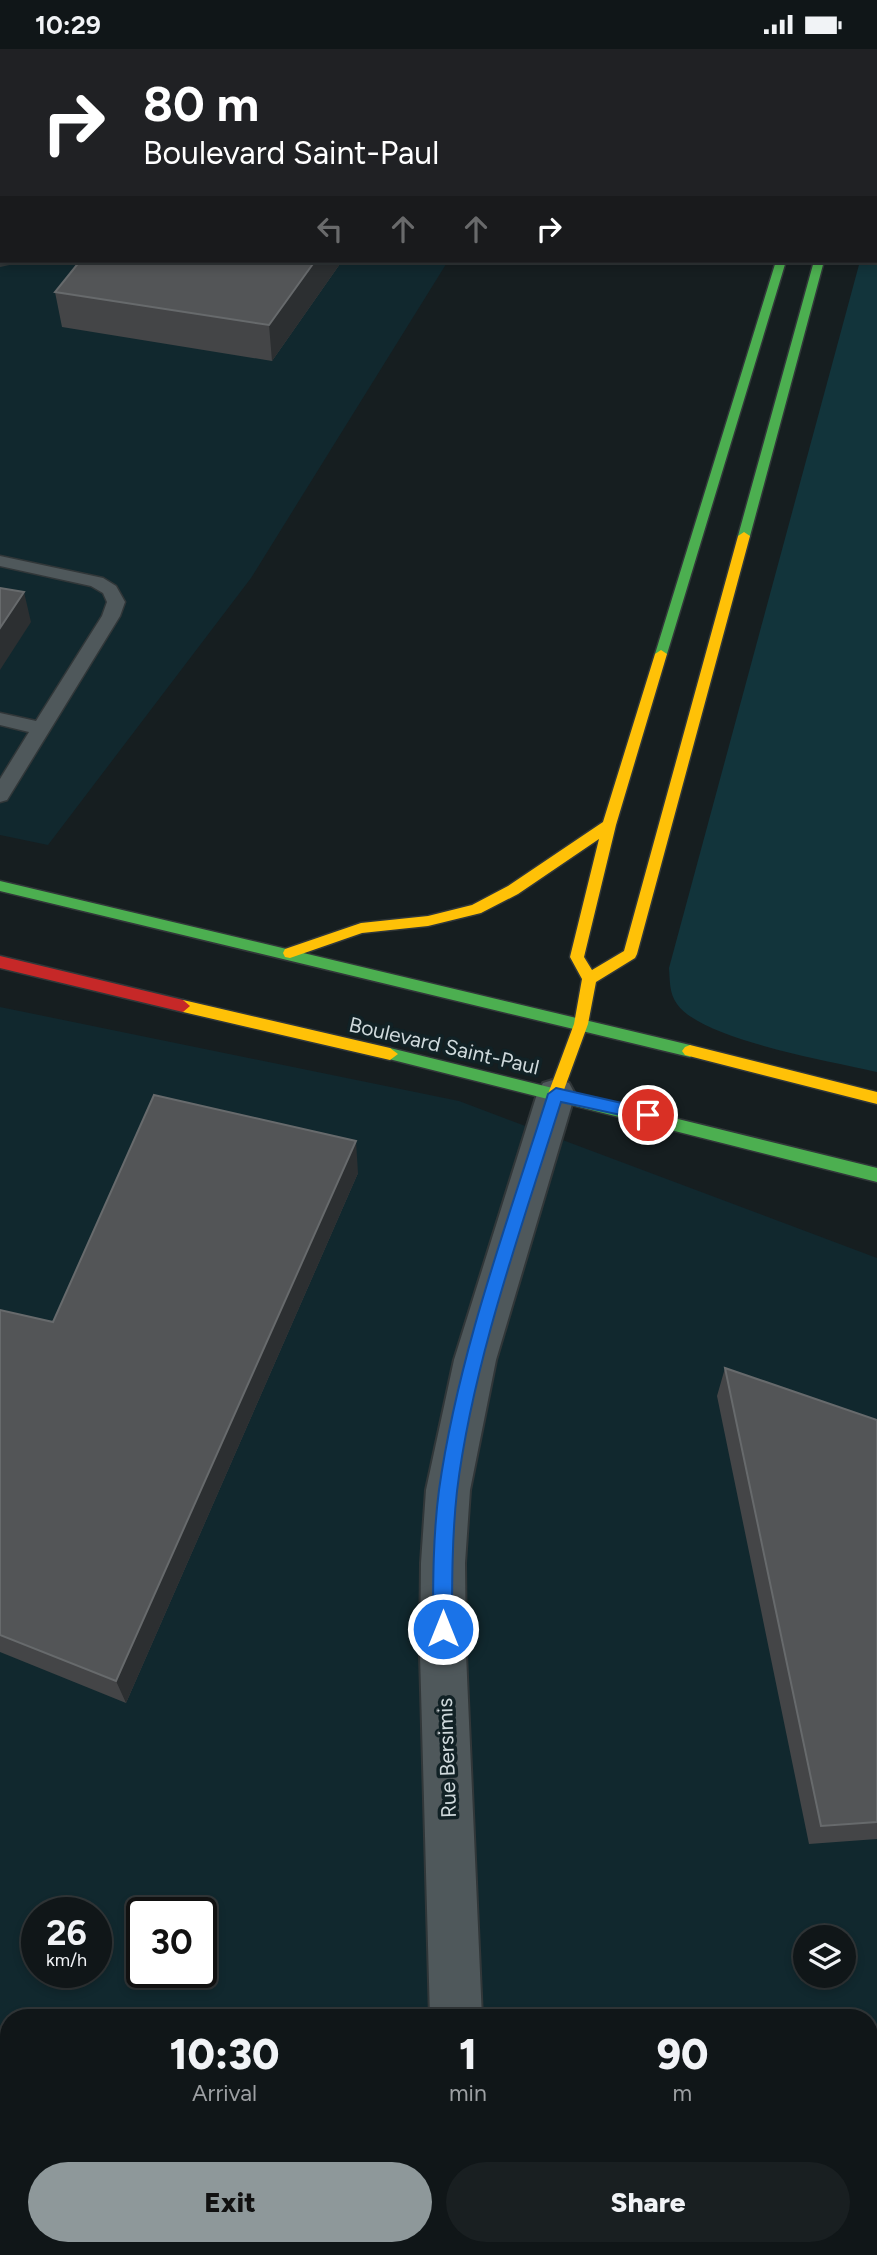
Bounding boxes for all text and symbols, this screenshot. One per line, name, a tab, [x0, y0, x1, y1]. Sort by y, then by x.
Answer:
text: 10:29	[35, 9, 101, 41]
text: 80 m	[143, 74, 259, 133]
icon: right	[28, 77, 119, 168]
text: Boulevard Saint-Paul	[143, 134, 439, 172]
icon: left	[311, 210, 349, 248]
icon: ahead	[384, 210, 422, 248]
icon: ahead	[457, 210, 495, 248]
icon: right	[530, 210, 568, 248]
street label: Boulevard Saint-Paul	[347, 1011, 542, 1080]
pin	[618, 1085, 678, 1145]
icon: arrive	[629, 1096, 667, 1134]
position arrow	[406, 1592, 480, 1666]
street label: Rue Bersimis	[432, 1698, 461, 1818]
speed limit sign: 30	[126, 1897, 217, 1988]
text: 26	[46, 1912, 87, 1954]
map controls	[793, 1925, 856, 1988]
button: layers	[793, 1925, 856, 1988]
text: km/h	[46, 1949, 87, 1971]
text: 10:30	[170, 2029, 279, 2080]
text: 1	[459, 2029, 477, 2080]
text: 90	[656, 2029, 708, 2080]
text: Arrival	[192, 2079, 257, 2107]
text: min	[449, 2079, 487, 2107]
text: m	[673, 2079, 692, 2107]
button: Exit	[28, 2162, 432, 2242]
button: Share	[446, 2162, 850, 2242]

